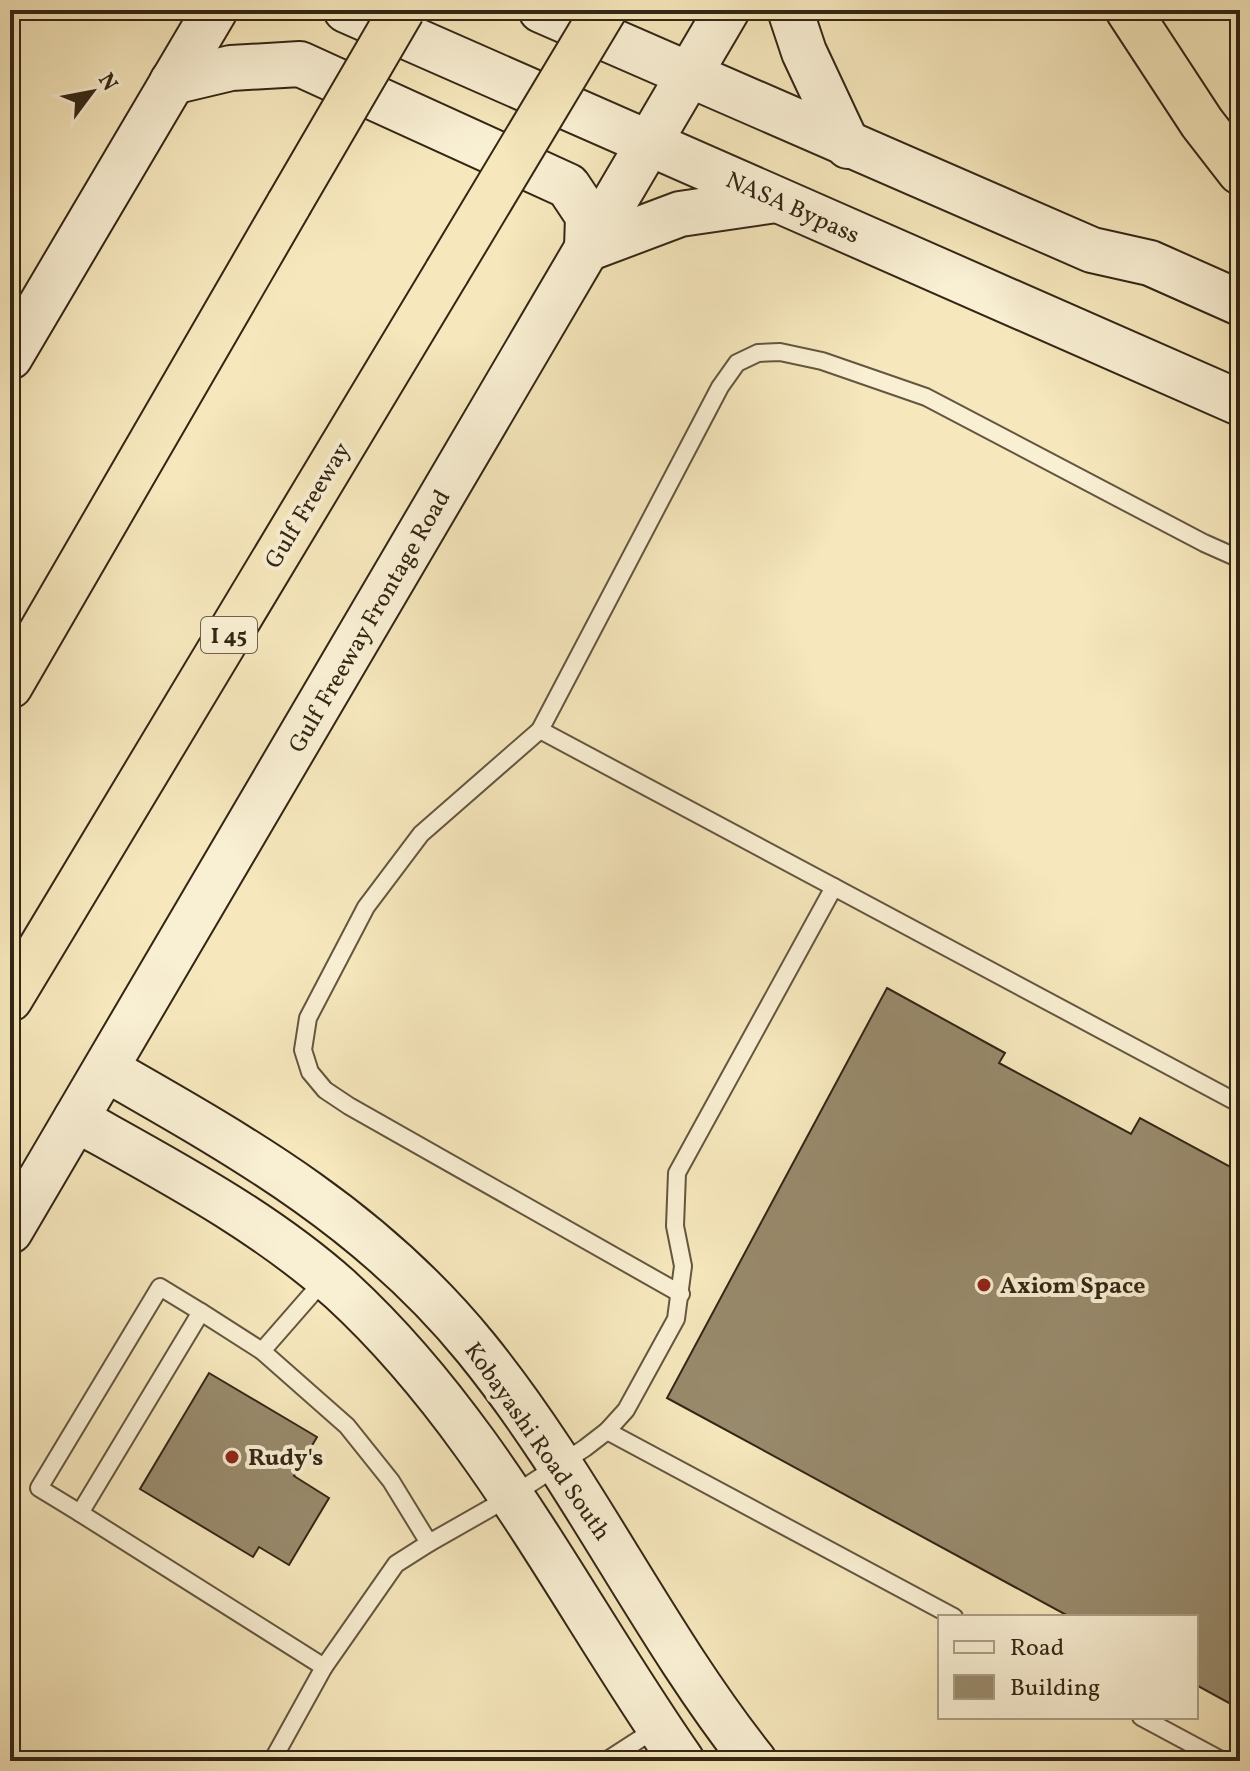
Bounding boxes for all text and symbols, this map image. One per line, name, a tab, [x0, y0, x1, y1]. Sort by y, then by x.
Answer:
north arrow	[52, 52, 132, 132]
text: N	[89, 68, 124, 98]
street label: NASA Bypass	[720, 164, 865, 254]
street label: Gulf Freeway	[258, 437, 360, 576]
street label: Gulf Freeway Frontage Road	[281, 484, 460, 760]
road number: I 45	[201, 617, 257, 653]
place label: Axiom Space	[1000, 1270, 1145, 1304]
marker: Axiom Space	[975, 1276, 993, 1294]
street label: Kobayashi Road South	[455, 1336, 618, 1548]
place label: Rudy's	[248, 1442, 323, 1476]
marker: Rudy's	[223, 1448, 241, 1466]
legend	[938, 1615, 1198, 1719]
text: Road	[1010, 1632, 1064, 1666]
text: Building	[1010, 1672, 1100, 1706]

